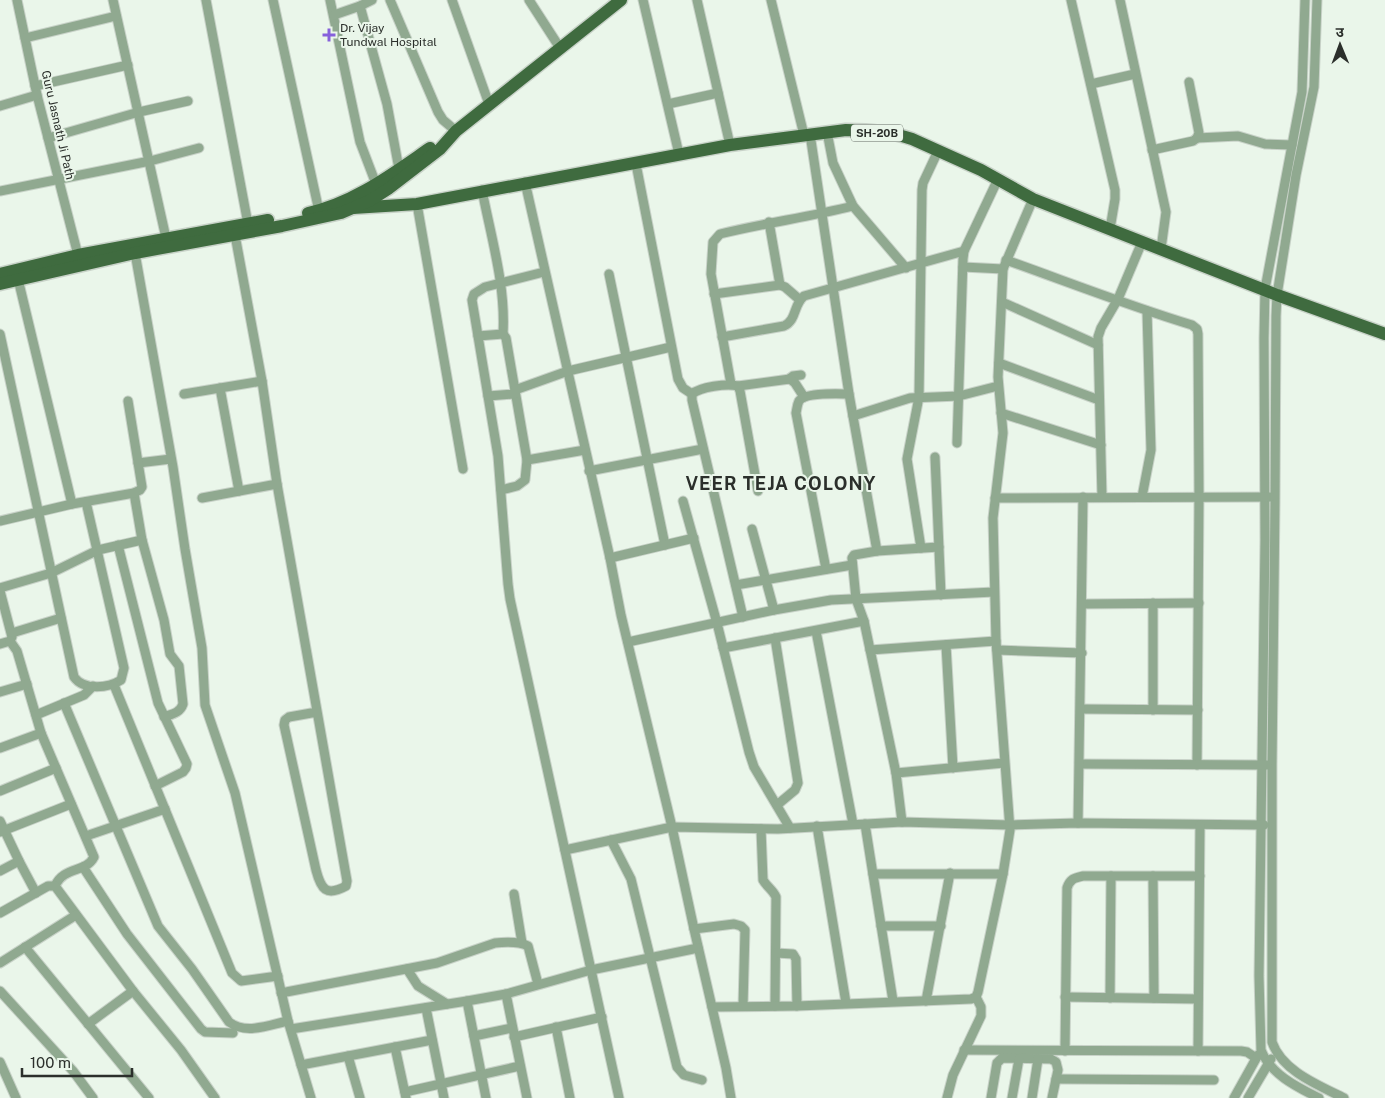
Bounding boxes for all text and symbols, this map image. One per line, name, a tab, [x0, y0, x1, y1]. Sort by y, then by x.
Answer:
north arrow	[1315, 20, 1365, 70]
place label: Dr. Vijay Tundwal Hospital	[340, 21, 437, 49]
text: उ	[1336, 24, 1345, 40]
marker: Dr. Vijay Tundwal Hospital	[322, 28, 336, 42]
street label: Guru Jasnath Ji Path	[39, 69, 77, 181]
road number: SH-20B	[851, 125, 903, 142]
district label: VEER TEJA COLONY	[685, 473, 877, 494]
scale bar	[22, 1046, 132, 1078]
text: 100 m	[30, 1054, 71, 1071]

